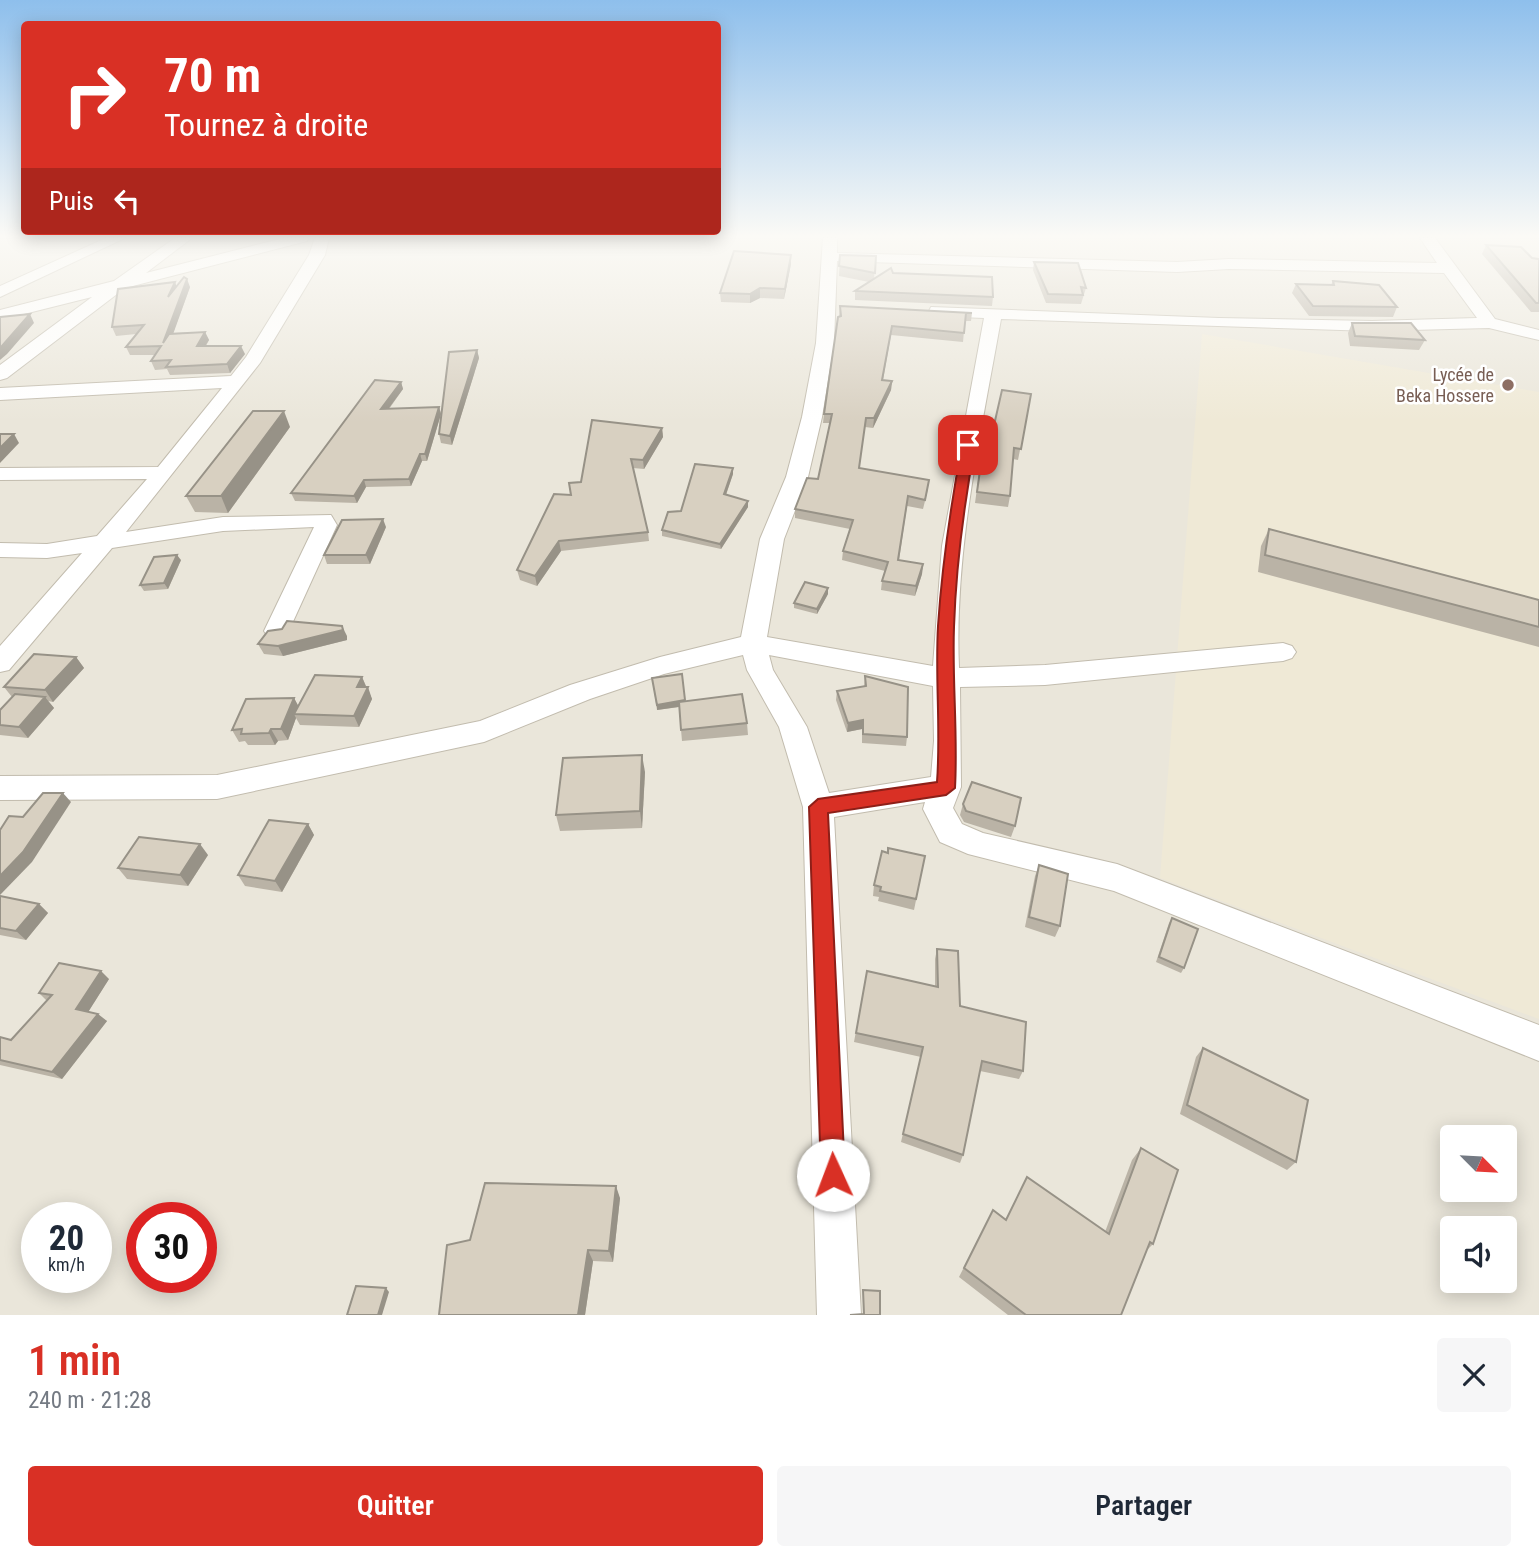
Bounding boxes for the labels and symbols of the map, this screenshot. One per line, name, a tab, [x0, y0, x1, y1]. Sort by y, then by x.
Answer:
place label: Lycée de Beka Hossere	[1396, 364, 1494, 406]
marker: Lycée de Beka Hossere	[1500, 377, 1516, 393]
pin	[938, 415, 998, 475]
north arrow	[1440, 1125, 1517, 1202]
position arrow	[796, 1138, 870, 1212]
speed limit sign: 30	[126, 1202, 217, 1293]

